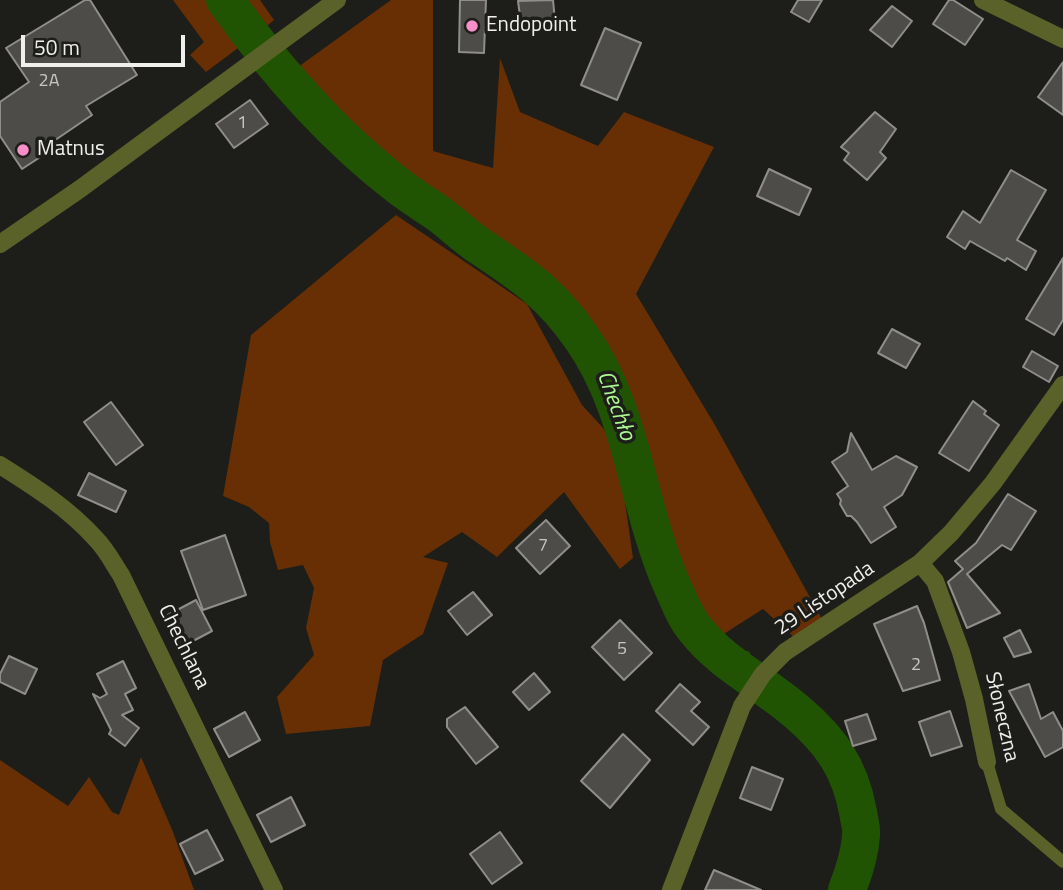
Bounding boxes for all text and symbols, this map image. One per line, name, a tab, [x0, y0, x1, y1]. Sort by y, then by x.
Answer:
place label: Endopoint	[486, 13, 576, 39]
marker: Endopoint	[464, 18, 480, 34]
scale bar	[24, 21, 189, 65]
text: 50 m	[34, 31, 80, 63]
house number: 2A	[39, 71, 59, 93]
house number: 1	[237, 113, 247, 135]
place label: Matnus	[37, 137, 105, 163]
marker: Matnus	[15, 142, 31, 158]
water label: Chechło	[590, 367, 640, 445]
house number: 7	[538, 536, 548, 558]
street label: 29 Listopada	[771, 557, 879, 641]
street label: Chechlana	[152, 601, 214, 693]
house number: 5	[617, 639, 627, 661]
house number: 2	[911, 655, 921, 677]
street label: Słoneczna	[978, 670, 1024, 764]

